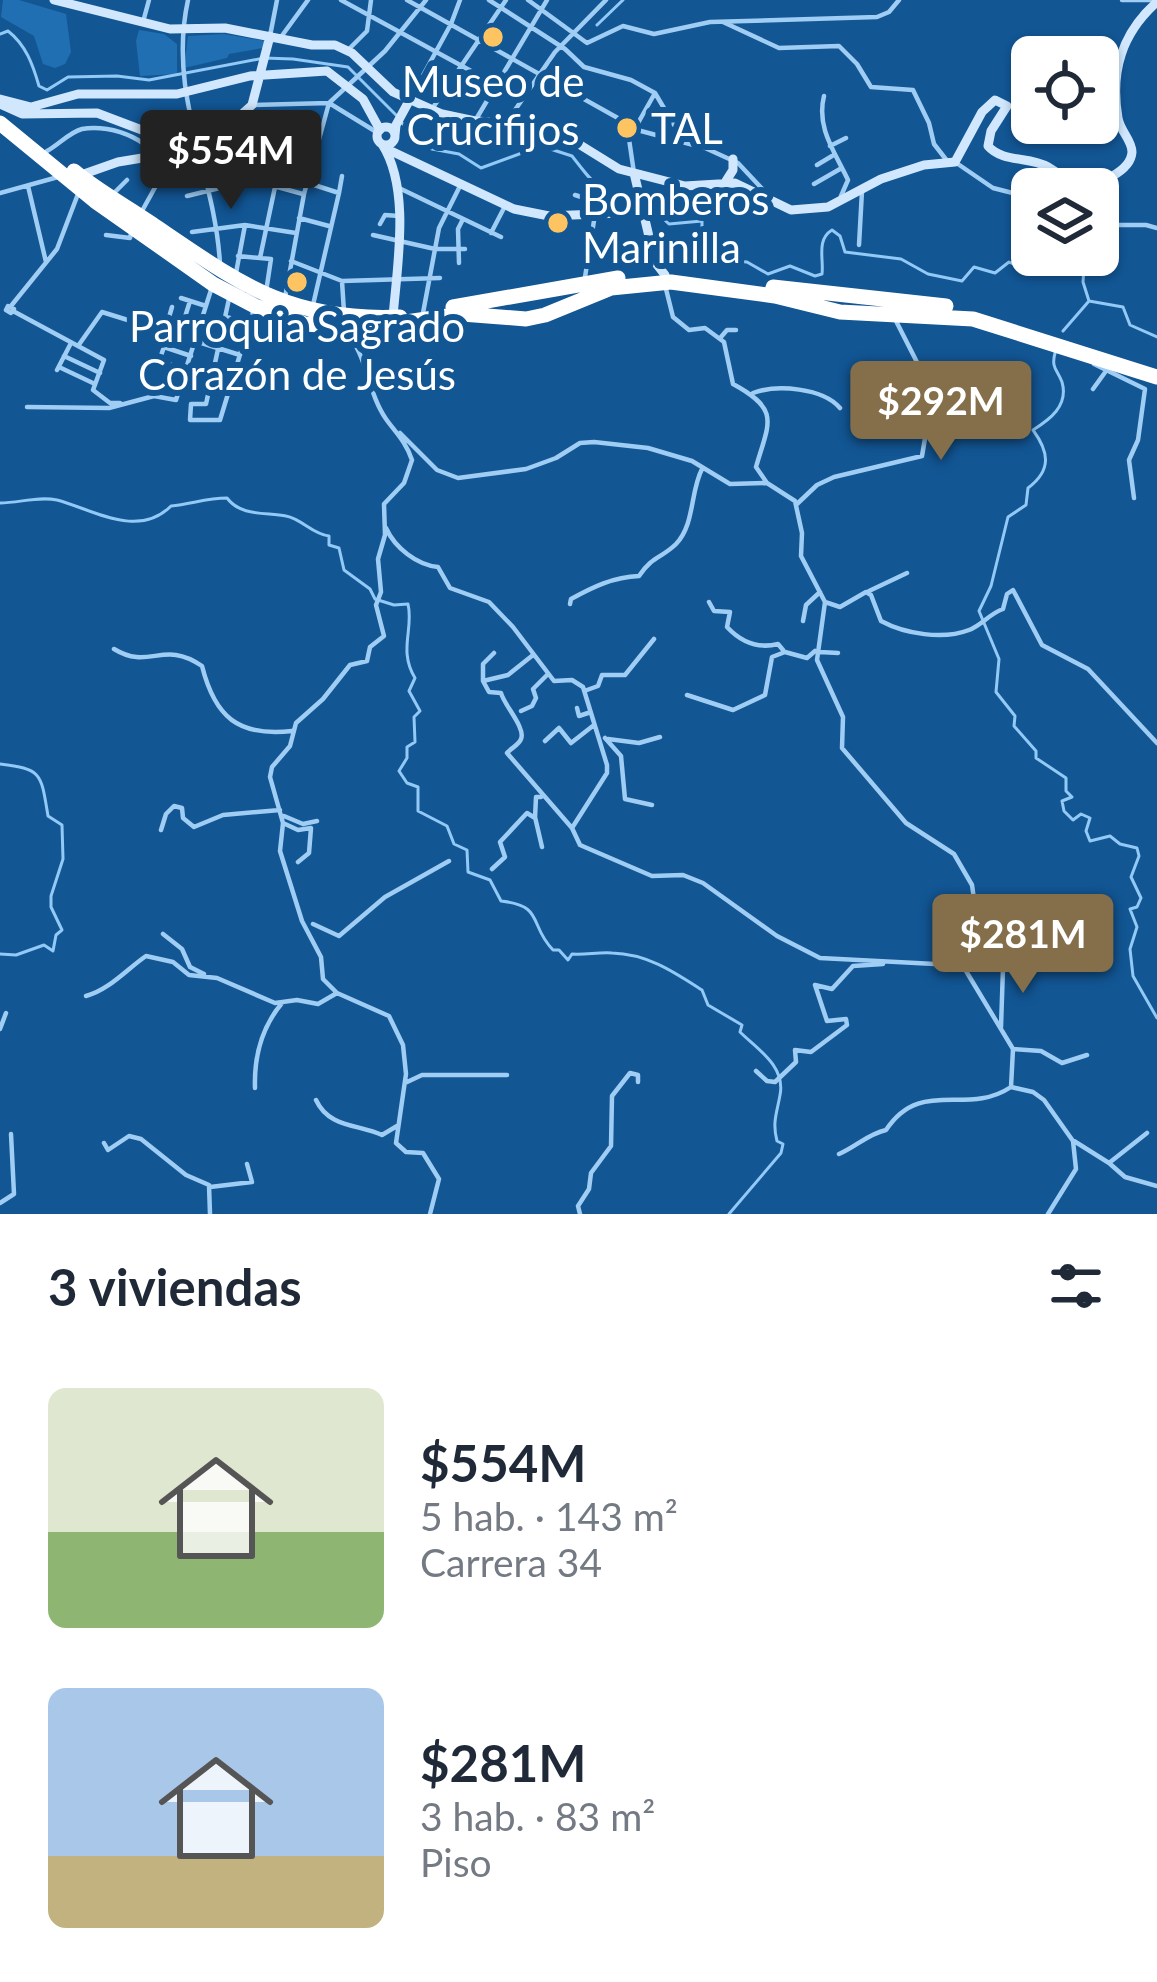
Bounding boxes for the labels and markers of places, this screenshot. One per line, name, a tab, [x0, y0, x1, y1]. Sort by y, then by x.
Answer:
marker: Museo de Crucifijos	[480, 24, 506, 50]
place label: Museo de Crucifijos	[402, 56, 584, 154]
place label: TAL	[651, 103, 723, 153]
pin: $554M	[147, 110, 315, 212]
marker: TAL	[614, 115, 640, 141]
place label: Bomberos Marinilla	[582, 174, 769, 272]
marker: Bomberos Marinilla	[545, 210, 571, 236]
marker: Parroquia Sagrado Corazón de Jesús	[284, 269, 310, 295]
place label: Parroquia Sagrado Corazón de Jesús	[129, 301, 465, 399]
pin: $292M	[857, 361, 1025, 463]
pin: $281M	[939, 894, 1107, 996]

